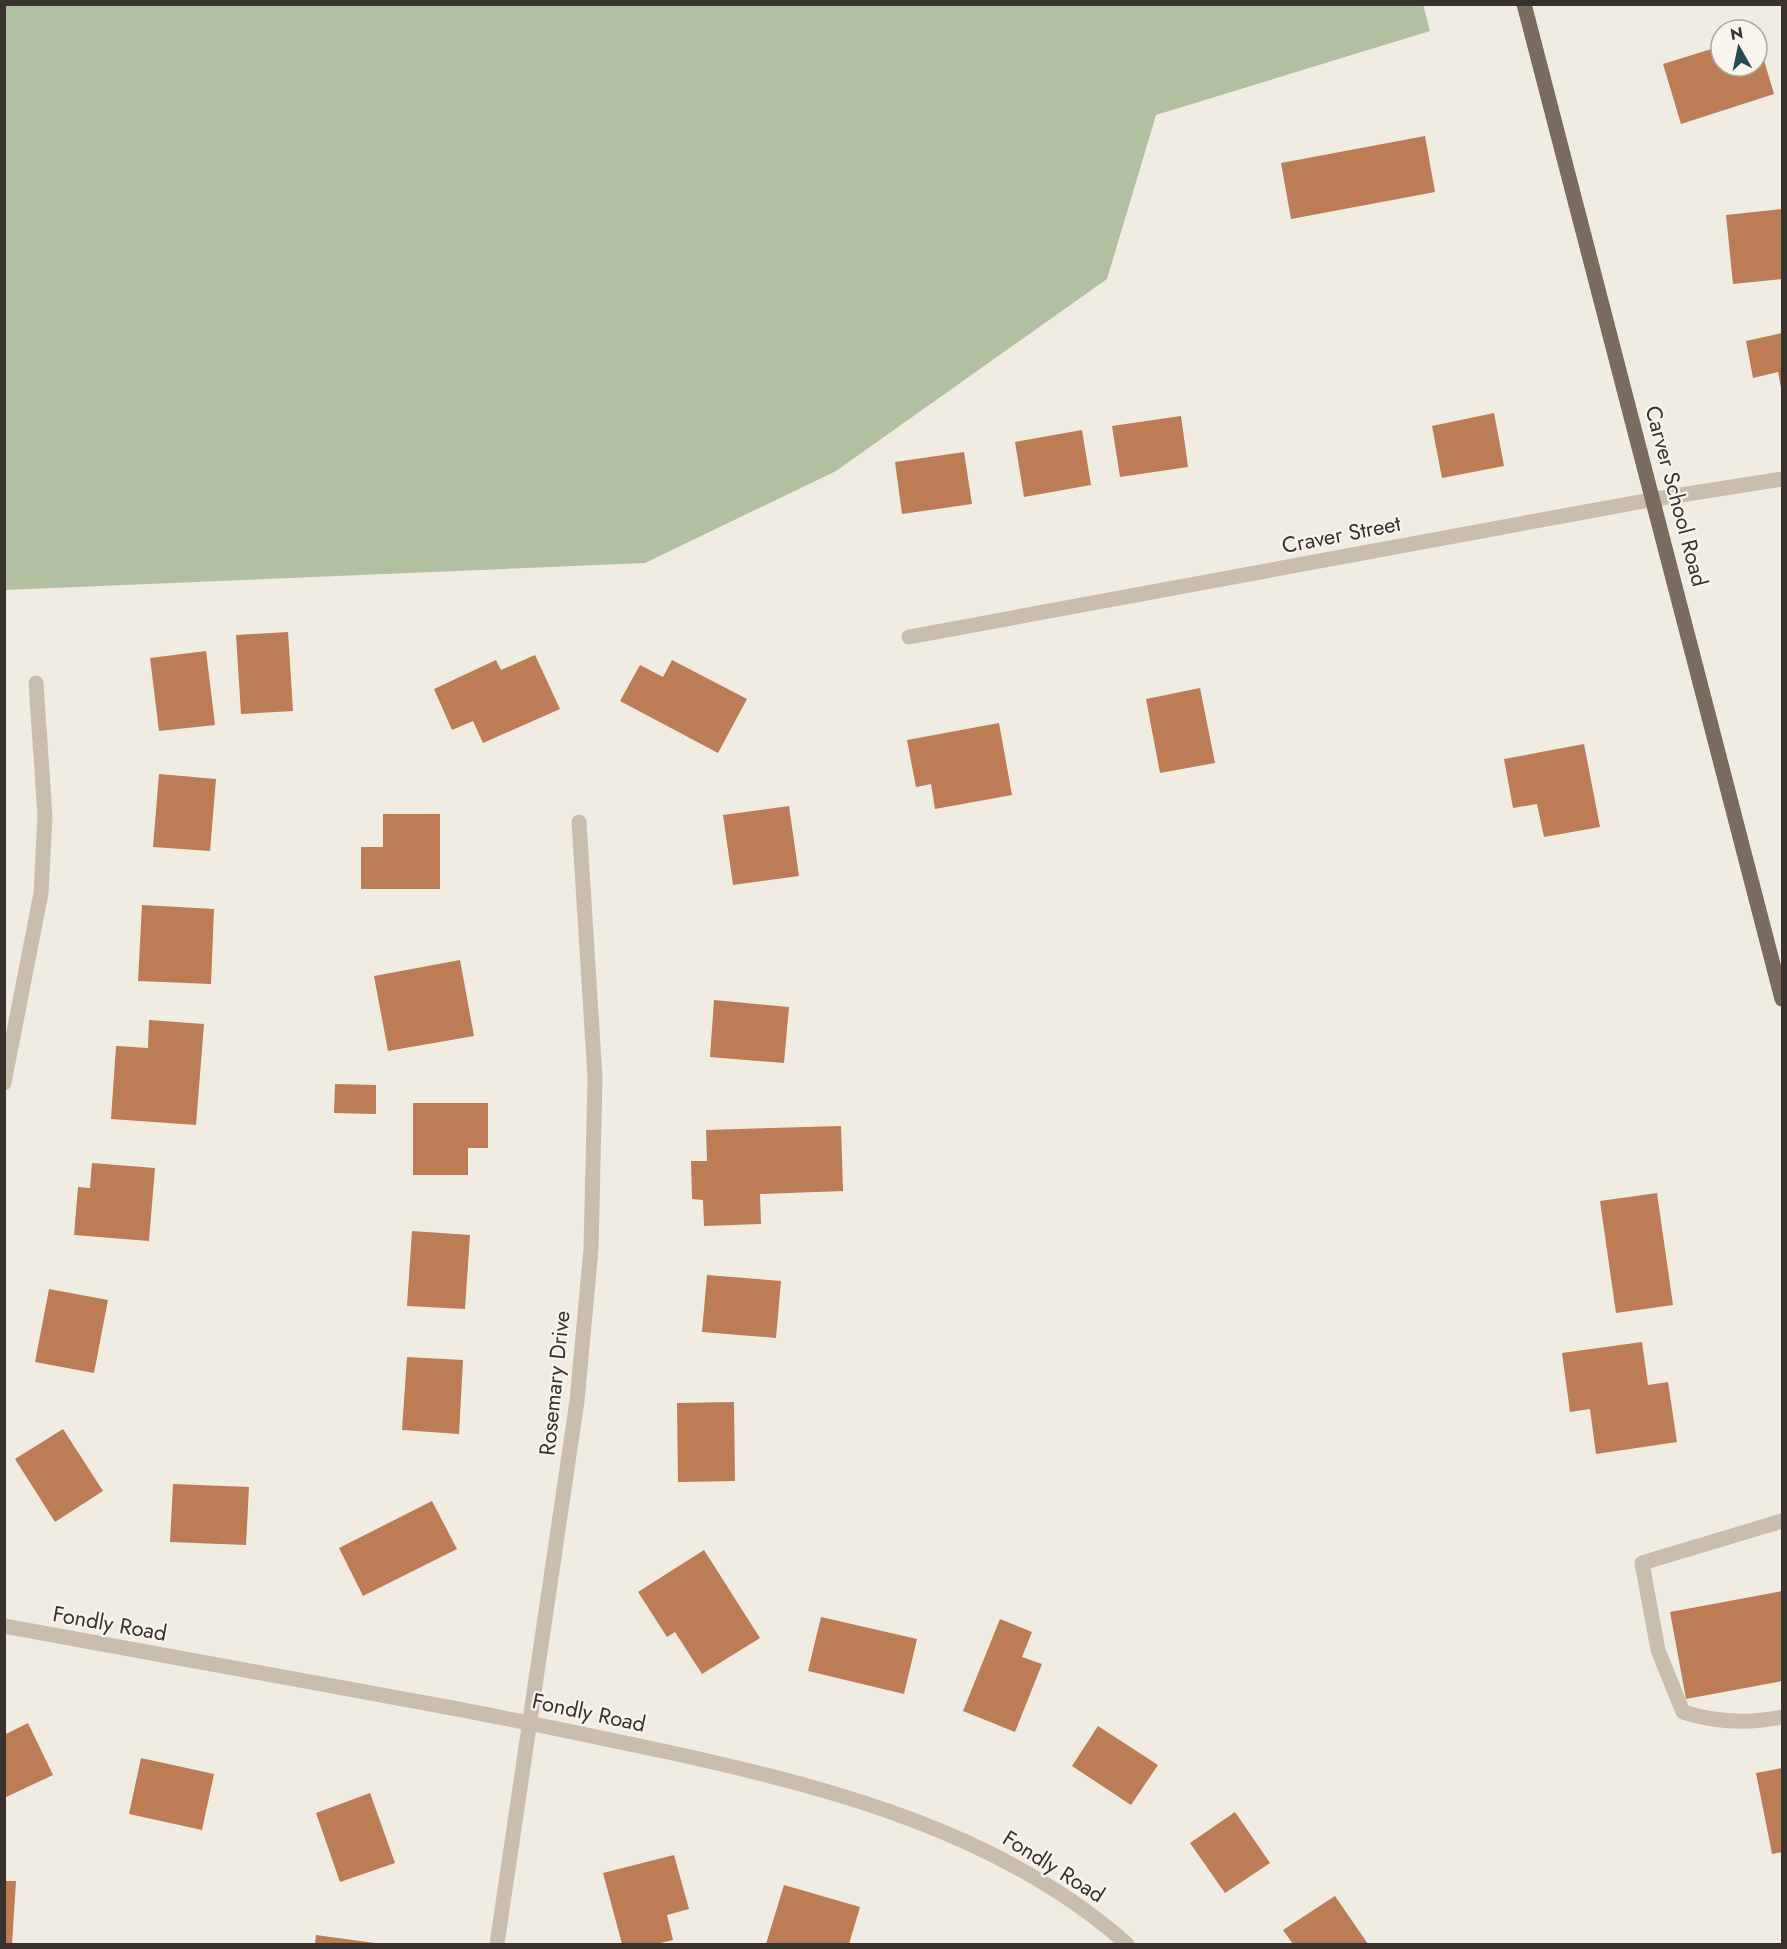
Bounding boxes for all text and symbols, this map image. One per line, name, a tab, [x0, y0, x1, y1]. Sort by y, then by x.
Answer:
north arrow	[1709, 18, 1769, 78]
text: N	[1729, 21, 1745, 46]
street label: Carver School Road	[1637, 402, 1717, 590]
street label: Craver Street	[1279, 507, 1404, 561]
street label: Rosemary Drive	[530, 1309, 578, 1457]
street label: Fondly Road	[50, 1597, 170, 1649]
street label: Fondly Road	[529, 1684, 649, 1740]
street label: Fondly Road	[997, 1822, 1111, 1910]

